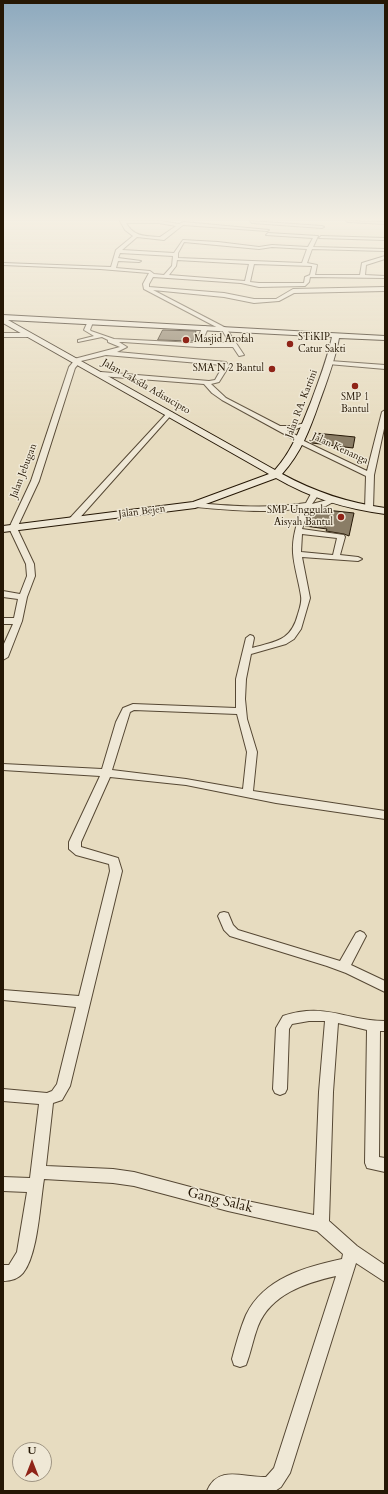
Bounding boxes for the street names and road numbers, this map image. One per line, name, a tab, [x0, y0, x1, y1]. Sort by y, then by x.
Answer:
street label: Jalan Laksda Adisucipto	[100, 357, 192, 417]
street label: Jalan RA. Kartini	[283, 368, 321, 440]
street label: Jalan Kenanga	[310, 431, 370, 467]
street label: Jalan Jebugan	[8, 442, 40, 500]
street label: Jalan Bejen	[118, 503, 166, 521]
street label: Gang Salak	[186, 1185, 254, 1217]

